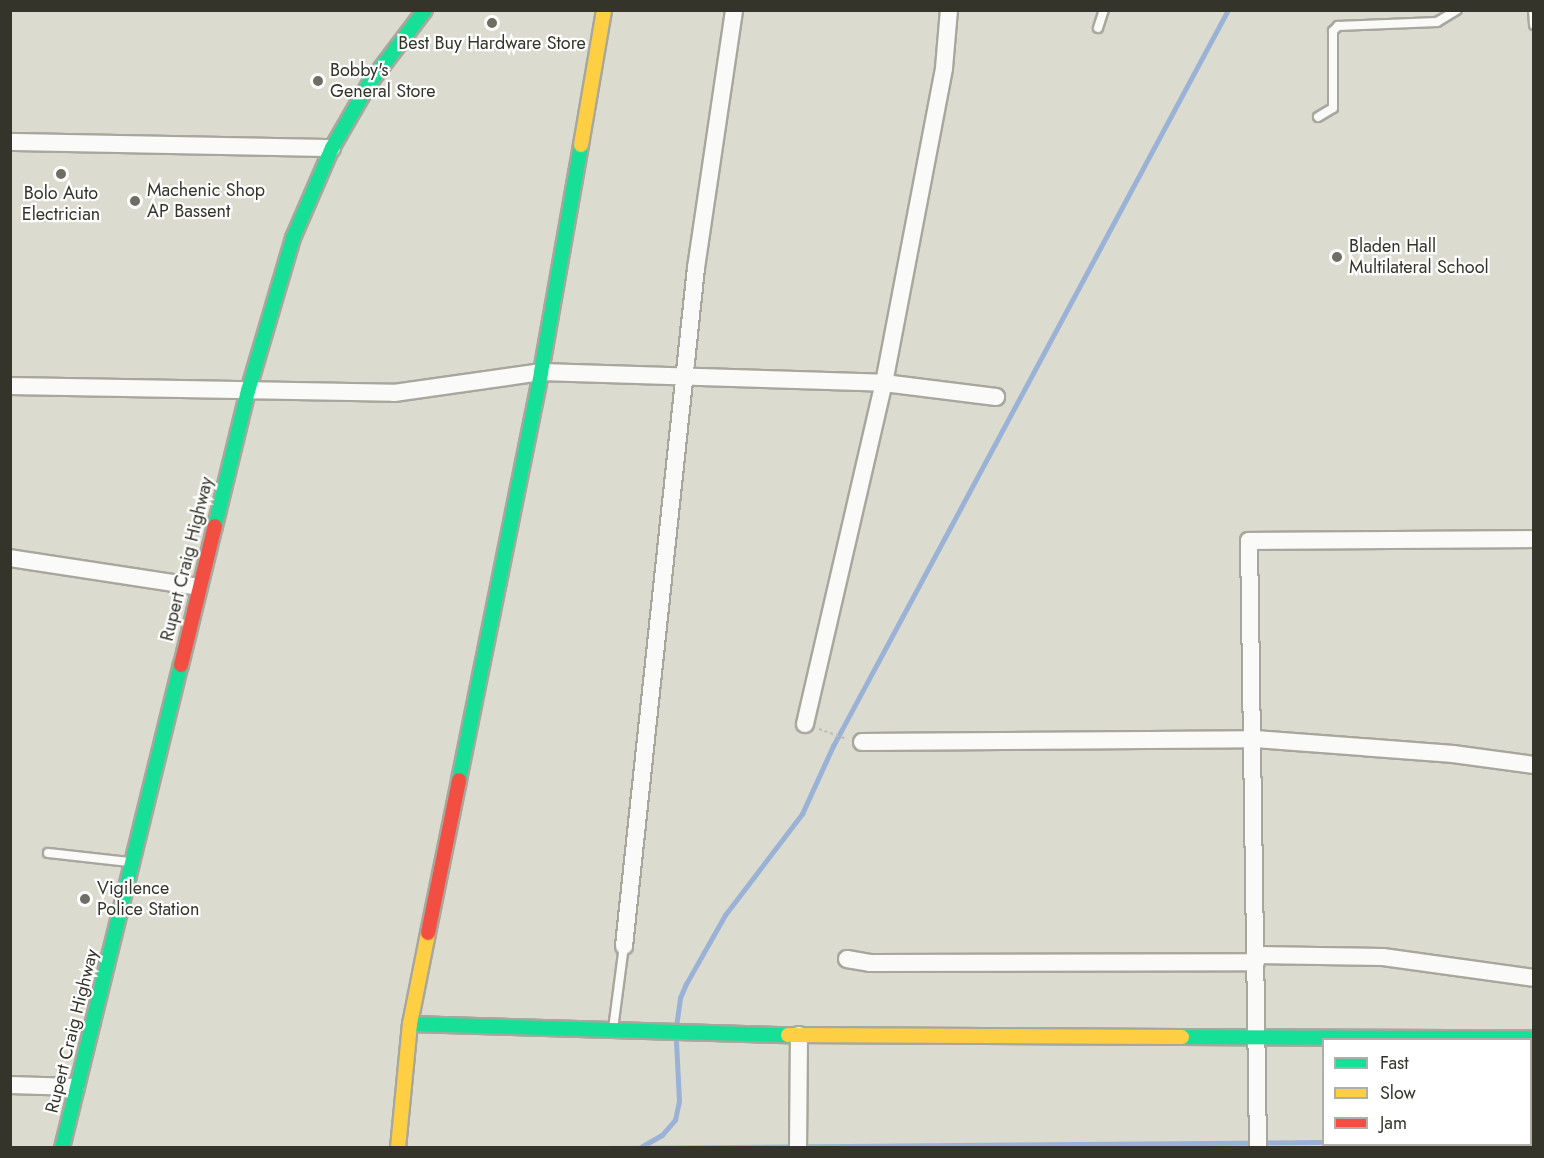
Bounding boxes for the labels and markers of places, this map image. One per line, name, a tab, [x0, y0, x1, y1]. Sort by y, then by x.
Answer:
marker: Best Buy Hardware Store	[485, 16, 499, 30]
place label: Best Buy Hardware Store	[398, 32, 586, 54]
place label: Bobby's General Store	[330, 60, 435, 103]
marker: Bobby's General Store	[311, 74, 325, 88]
marker: Bolo Auto Electrician	[54, 167, 68, 181]
place label: Machenic Shop AP Bassent	[147, 180, 265, 222]
place label: Bolo Auto Electrician	[22, 183, 100, 226]
marker: Machenic Shop AP Bassent	[128, 194, 142, 208]
place label: Bladen Hall Multilateral School	[1349, 236, 1489, 278]
marker: Bladen Hall Multilateral School	[1330, 250, 1344, 264]
place label: Vigilence Police Station	[97, 878, 199, 920]
marker: Vigilence Police Station	[78, 892, 92, 906]

